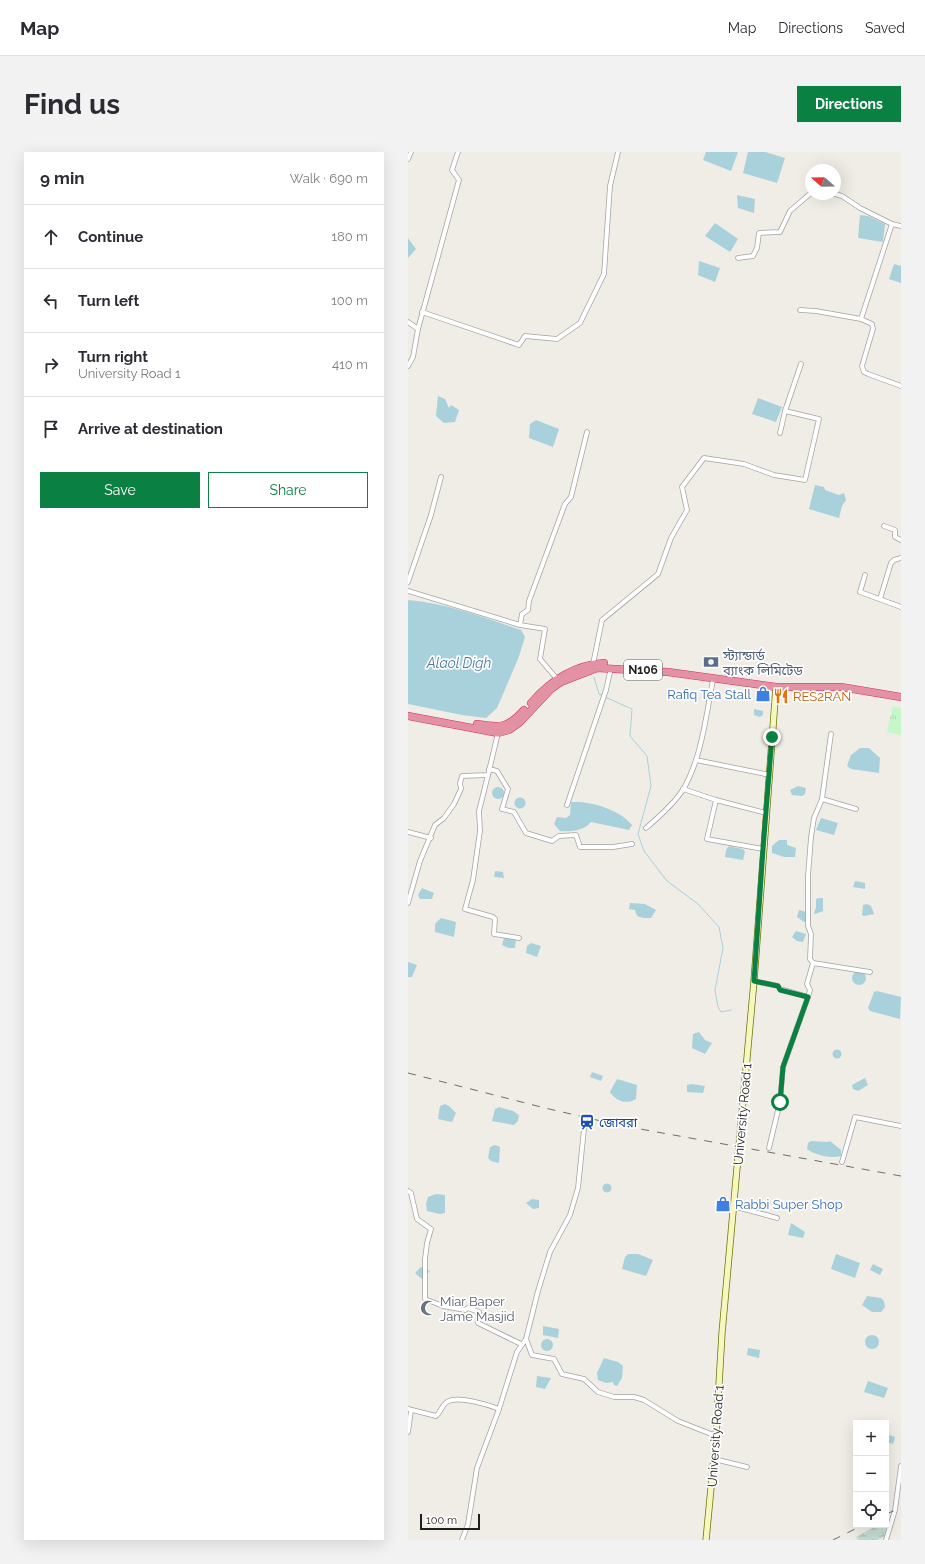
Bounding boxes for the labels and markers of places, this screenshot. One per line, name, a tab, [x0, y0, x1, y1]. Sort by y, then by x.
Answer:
place label: স্ট্যান্ডার্ড ব্যাংক লিমিটেড	[722, 648, 803, 678]
bank icon: স্ট্যান্ডার্ড ব্যাংক লিমিটেড	[702, 653, 720, 671]
shop icon: Rafiq Tea Stall	[754, 685, 772, 703]
place label: Rafiq Tea Stall	[667, 687, 751, 702]
restaurant icon: RES2RAN	[772, 687, 790, 705]
place label: RES2RAN	[793, 689, 851, 704]
station icon: জোবরা	[578, 1113, 596, 1131]
place label: জোবরা	[599, 1115, 638, 1130]
shop icon: Rabbi Super Shop	[714, 1195, 732, 1213]
place label: Rabbi Super Shop	[735, 1197, 843, 1212]
place label: Miar Baper Jame Masjid	[440, 1294, 515, 1324]
mosque icon: Miar Baper Jame Masjid	[419, 1299, 437, 1317]

